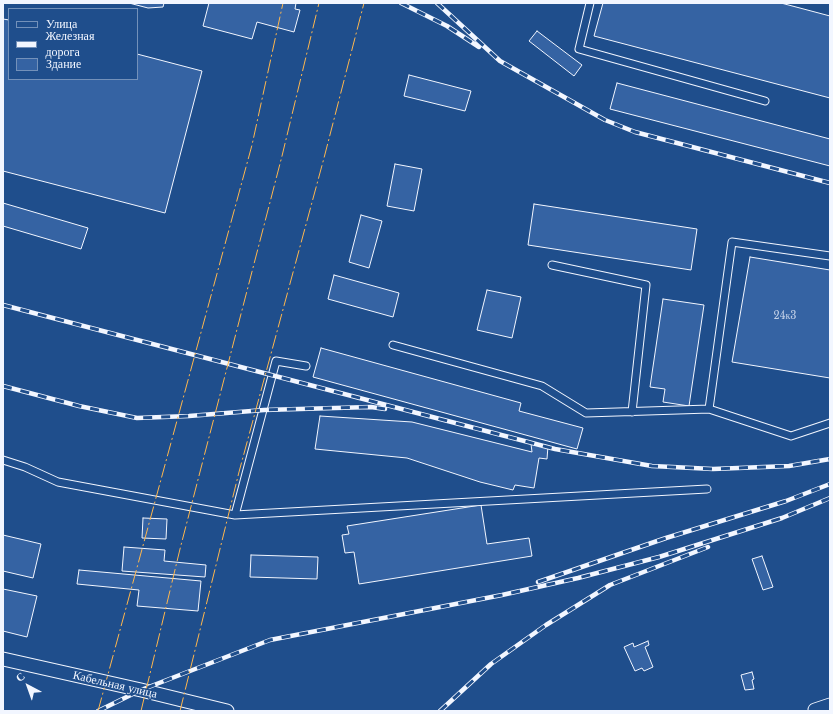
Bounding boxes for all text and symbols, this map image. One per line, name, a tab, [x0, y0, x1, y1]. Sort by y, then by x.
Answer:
legend	[8, 8, 138, 80]
text: Улица	[46, 16, 77, 31]
text: Железная дорога	[45, 28, 94, 59]
text: Здание	[46, 56, 81, 71]
house number: 24к3	[773, 310, 797, 322]
north arrow	[8, 666, 48, 706]
street label: Кабельная улица	[71, 668, 159, 702]
text: С	[13, 669, 28, 685]

